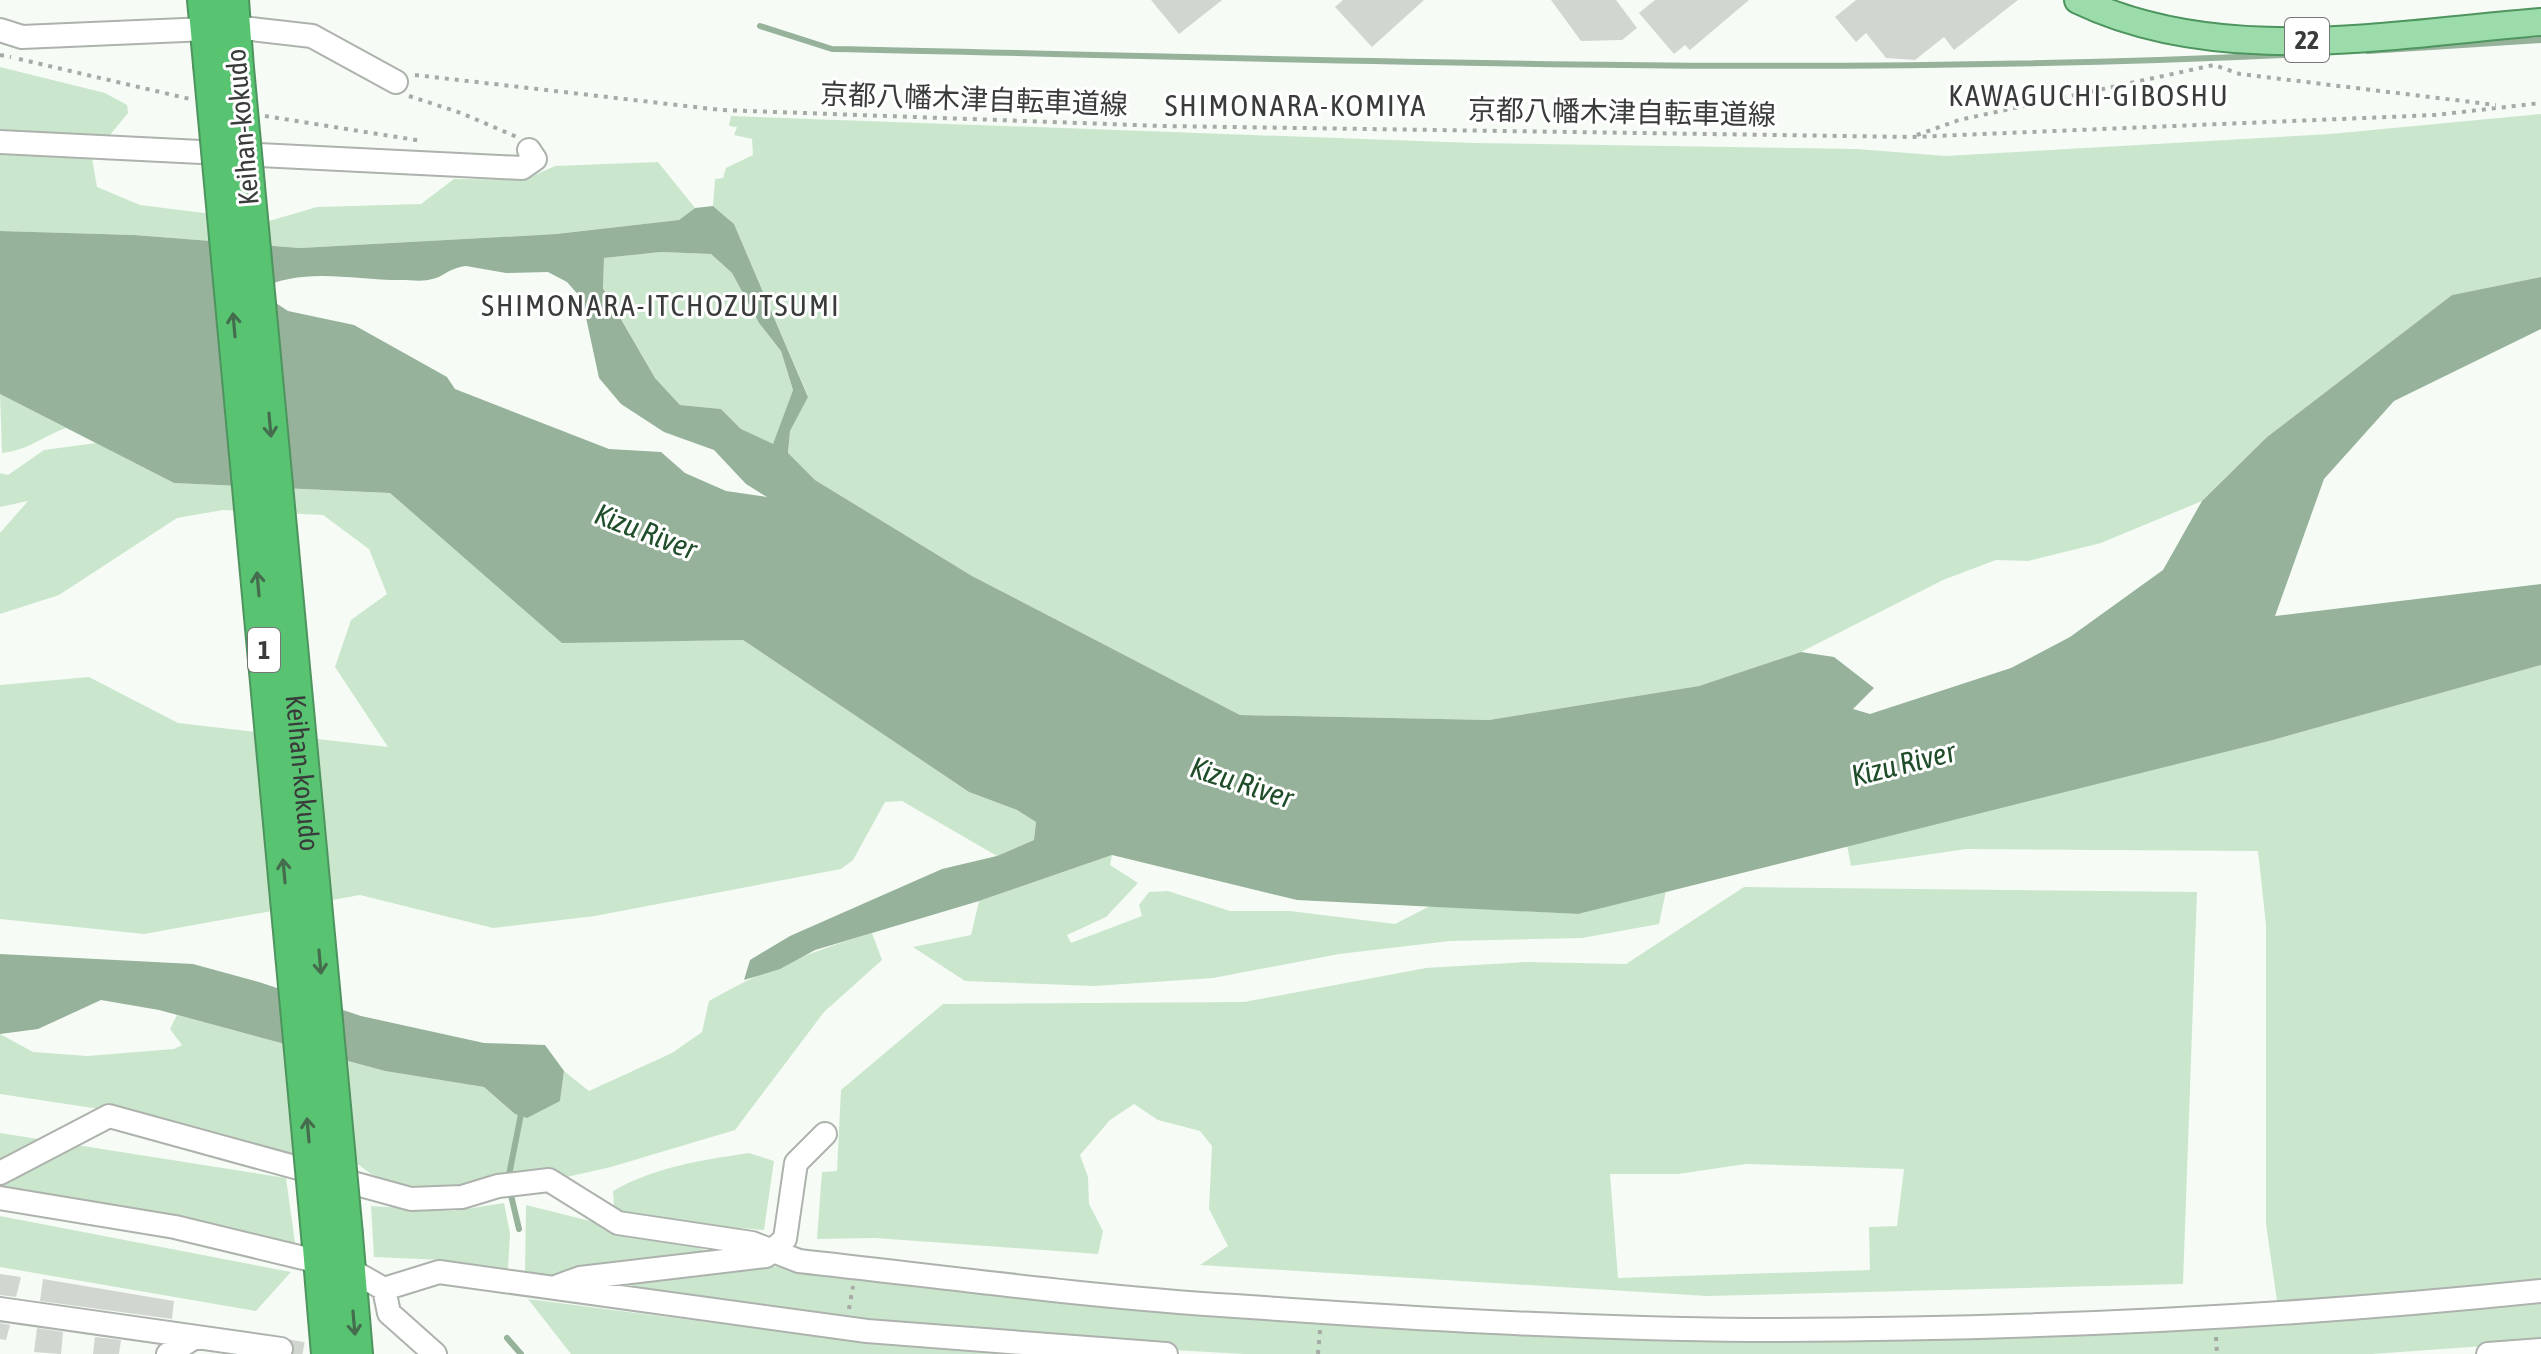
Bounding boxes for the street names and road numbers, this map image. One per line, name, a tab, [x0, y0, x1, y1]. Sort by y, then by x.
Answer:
road number: 22	[2285, 18, 2329, 62]
street label: Keihan-kokudo	[219, 48, 265, 206]
street label: 京都八幡木津自転車道線	[820, 78, 1128, 120]
street label: 京都八幡木津自転車道線	[1468, 93, 1776, 131]
road number: 1	[248, 628, 280, 672]
street label: Keihan-kokudo	[280, 693, 326, 852]

